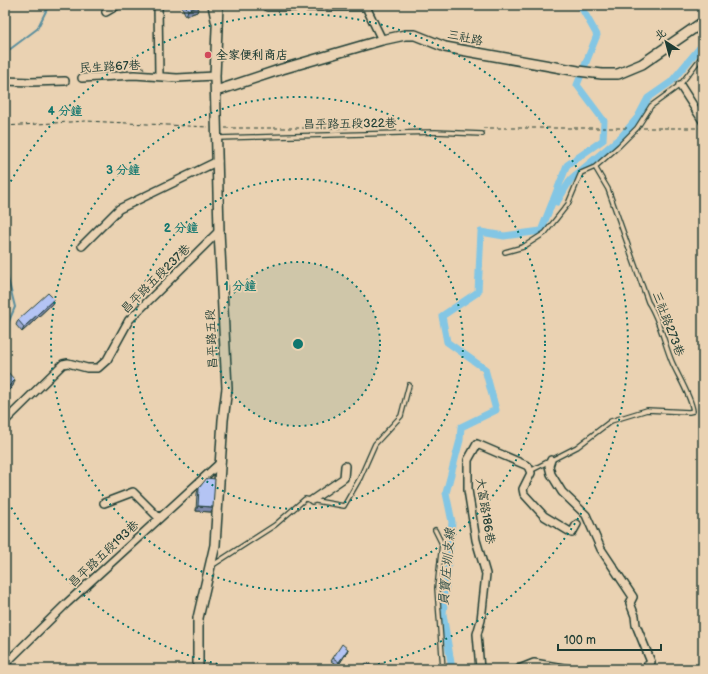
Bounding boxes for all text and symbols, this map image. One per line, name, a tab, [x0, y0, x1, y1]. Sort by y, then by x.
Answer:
north arrow	[646, 22, 686, 62]
text: 北	[652, 26, 669, 43]
street label: 三社路	[446, 27, 484, 49]
place label: 全家便利商店	[216, 48, 288, 63]
marker: 全家便利商店	[203, 50, 213, 60]
street label: 民生路67巷	[79, 58, 141, 76]
text: 4 分鐘	[48, 104, 82, 119]
street label: 昌平路五段322巷	[303, 116, 397, 132]
text: 3 分鐘	[106, 163, 140, 178]
text: 2 分鐘	[164, 221, 198, 236]
street label: 昌平路五段237巷	[118, 241, 194, 317]
text: 1 分鐘	[224, 279, 256, 294]
street label: 三社路273巷	[649, 289, 687, 359]
street label: 昌平路五段	[203, 309, 221, 369]
centre of rings	[291, 337, 305, 351]
street label: 大富路186巷	[472, 477, 498, 545]
street label: 昌平路五段193巷	[66, 517, 142, 591]
water label: 員寶庄圳支線	[436, 526, 458, 607]
scale bar	[558, 626, 661, 652]
text: 100 m	[564, 633, 596, 648]

